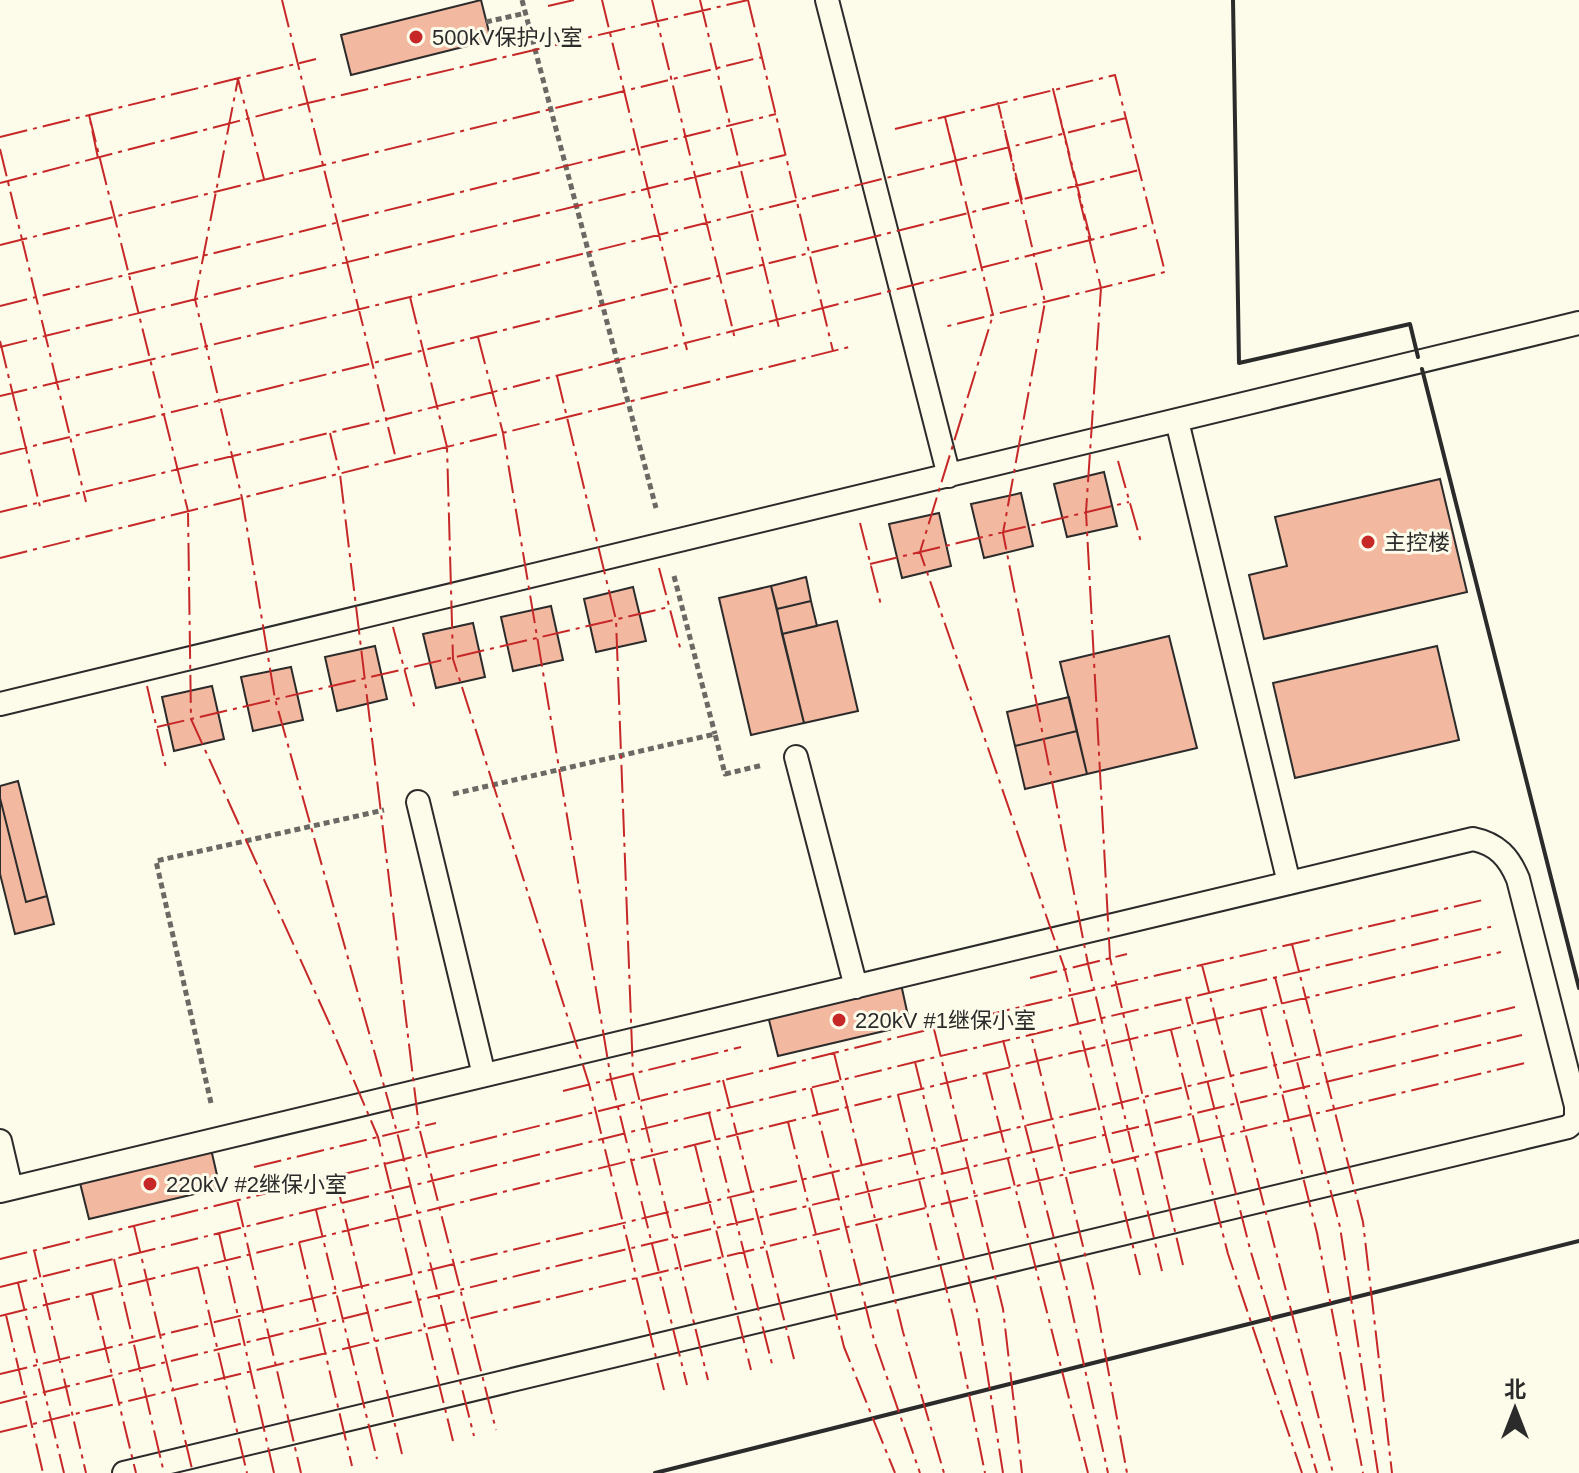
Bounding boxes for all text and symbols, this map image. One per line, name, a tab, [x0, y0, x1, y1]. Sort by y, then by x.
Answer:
place label: 500kV保护小室	[432, 25, 582, 50]
marker: 500kV保护小室	[407, 28, 425, 46]
place label: 主控楼	[1384, 530, 1450, 555]
marker: 主控楼	[1359, 533, 1377, 551]
place label: 220kV #1继保小室	[855, 1008, 1036, 1033]
marker: 220kV #1继保小室	[830, 1011, 848, 1029]
place label: 220kV #2继保小室	[166, 1172, 347, 1197]
marker: 220kV #2继保小室	[141, 1175, 159, 1193]
north arrow	[1475, 1369, 1555, 1449]
text: 北	[1504, 1377, 1526, 1402]

